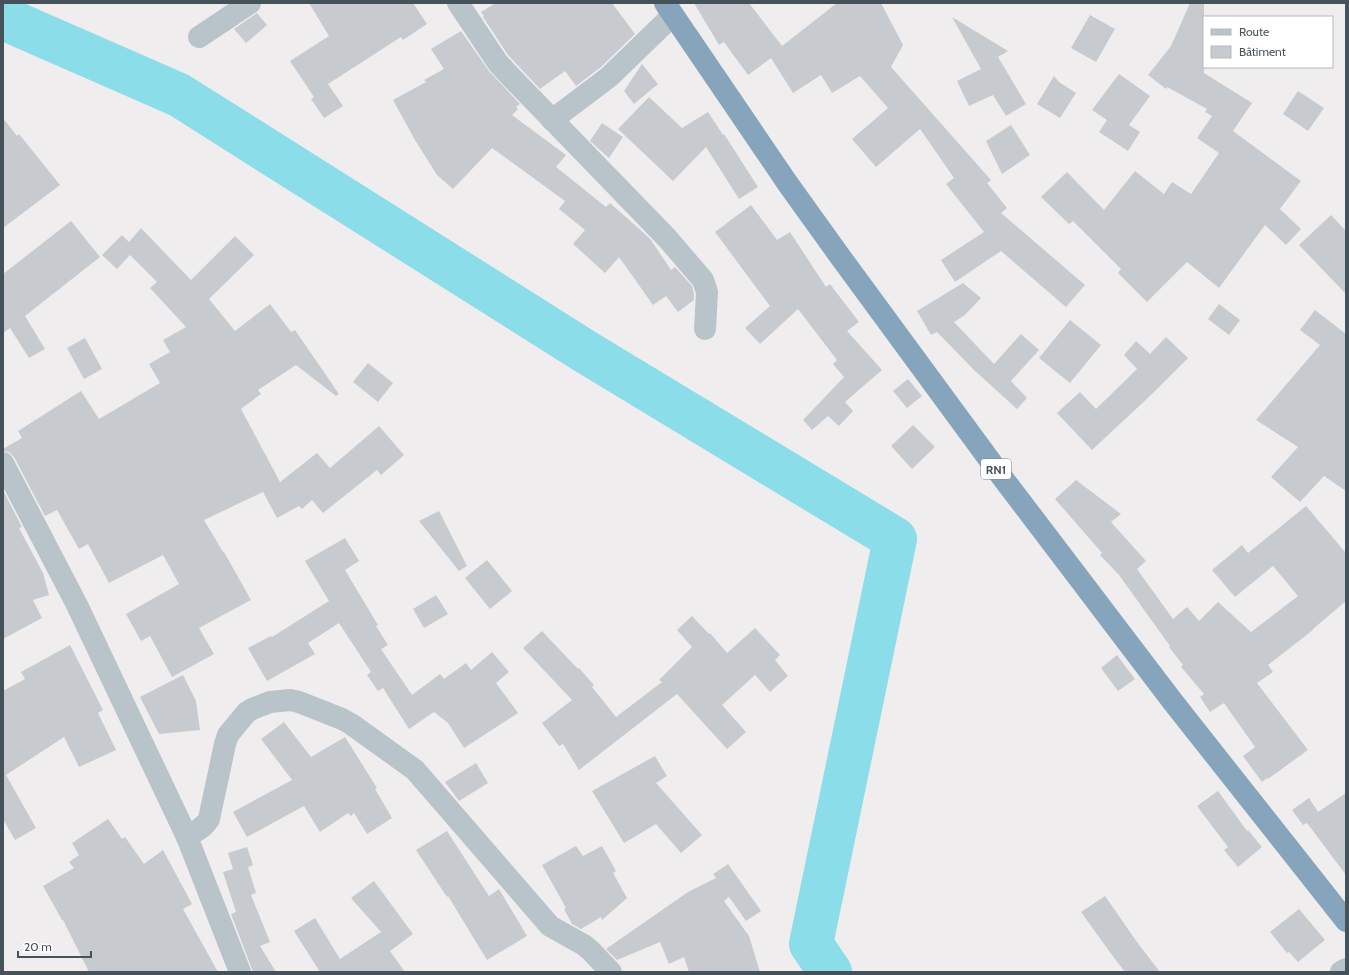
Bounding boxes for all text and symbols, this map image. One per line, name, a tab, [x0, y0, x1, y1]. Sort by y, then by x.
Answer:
legend	[1203, 16, 1333, 68]
text: Route	[1239, 24, 1269, 39]
text: Bâtiment	[1239, 44, 1286, 59]
road number: RN1	[981, 459, 1011, 479]
scale bar	[18, 933, 91, 959]
text: 20 m	[24, 939, 52, 954]

